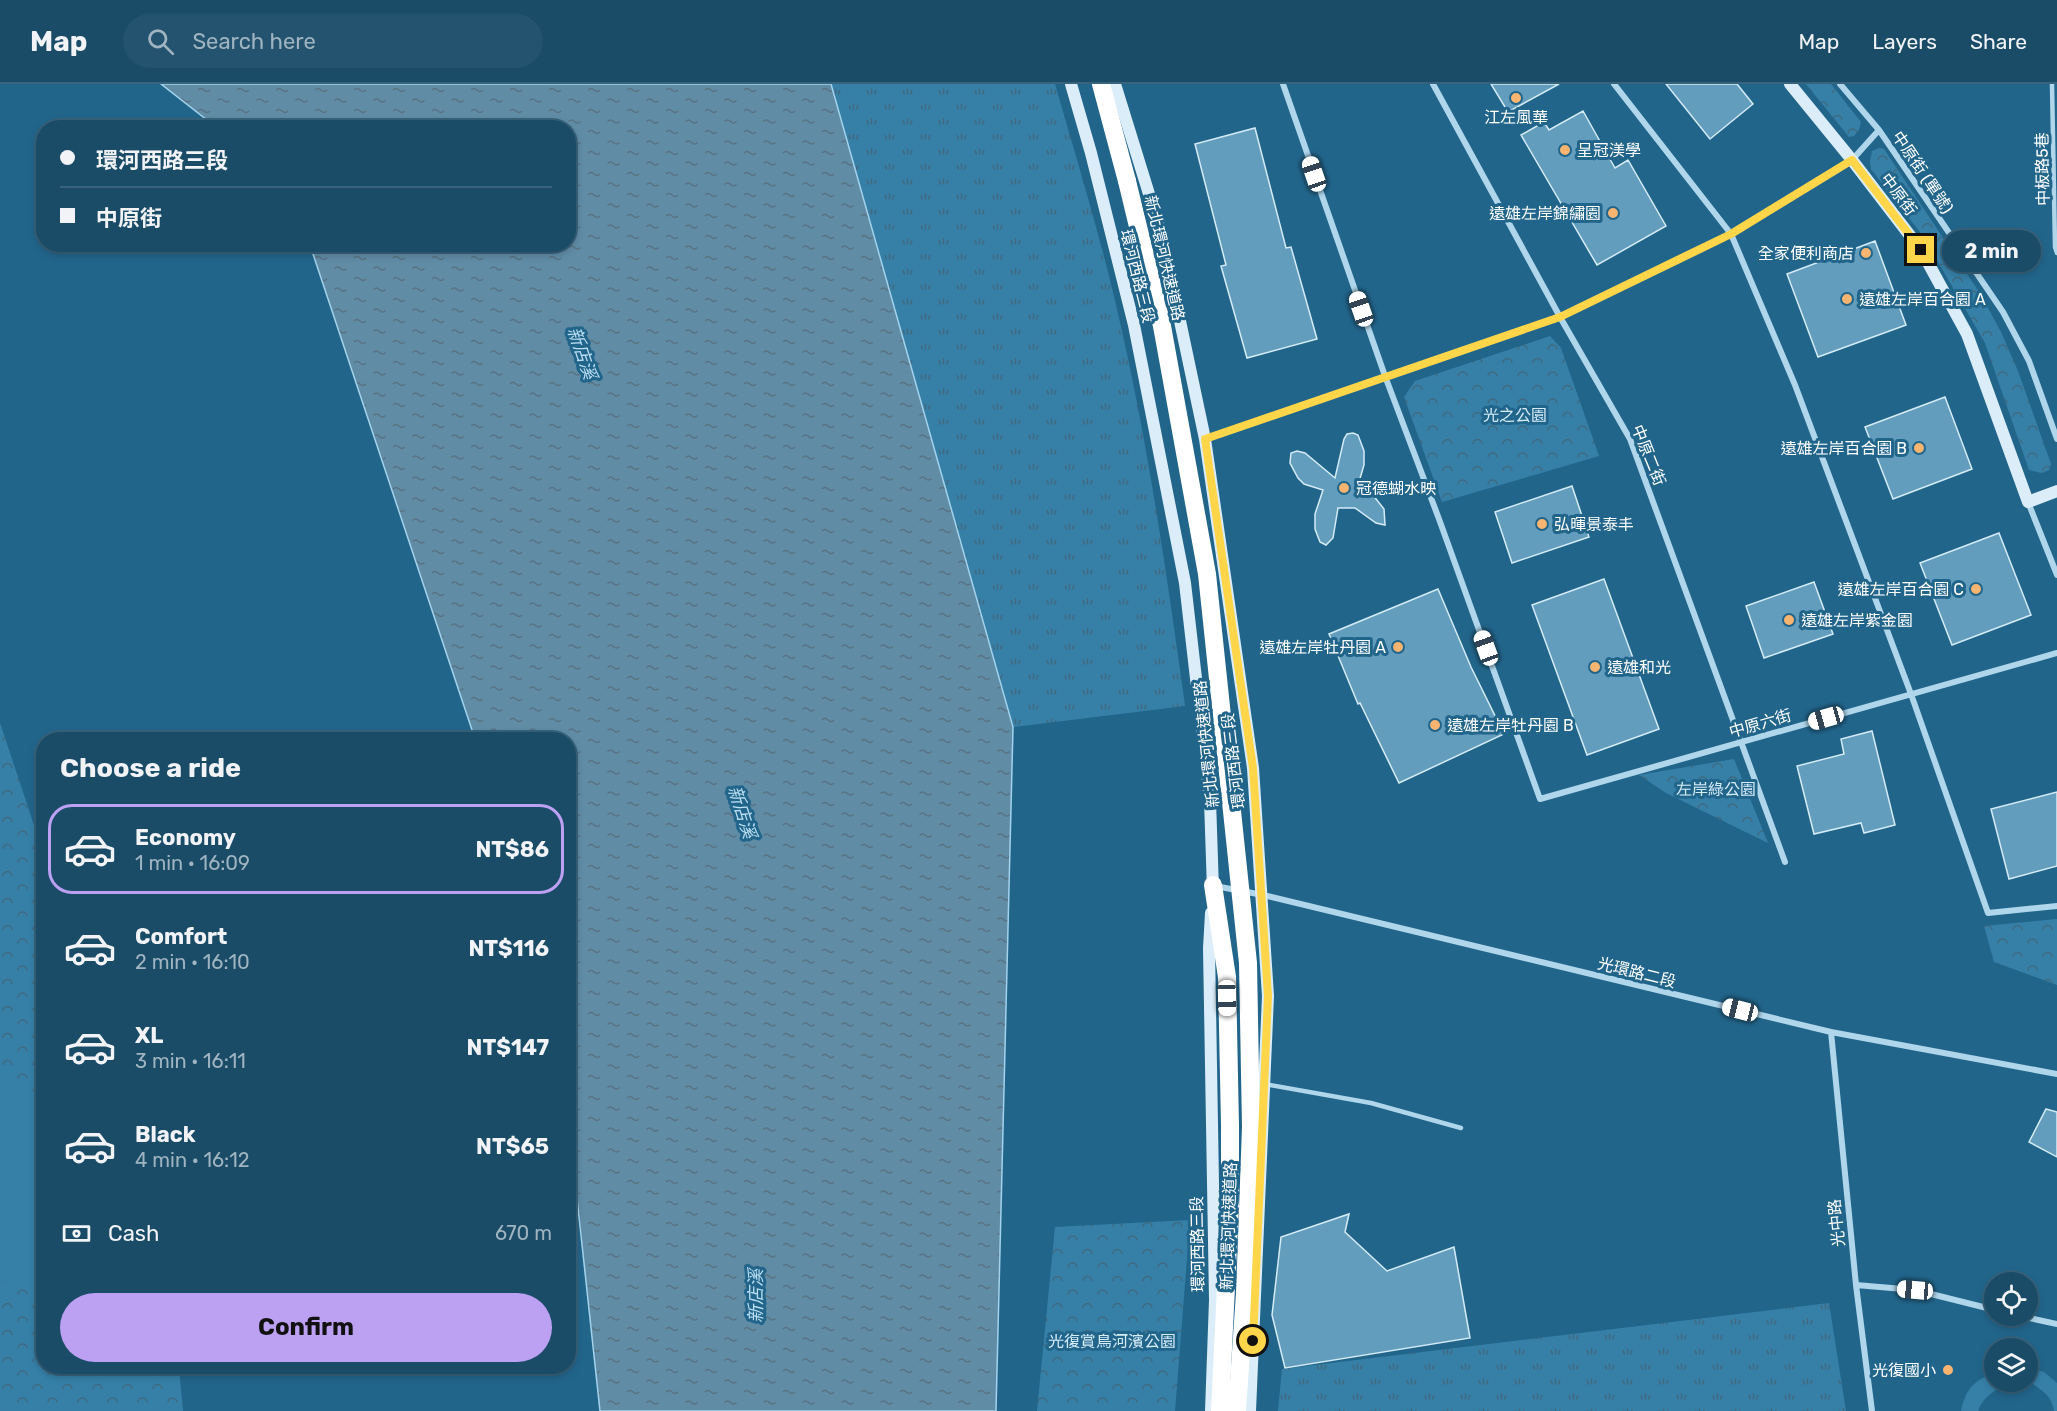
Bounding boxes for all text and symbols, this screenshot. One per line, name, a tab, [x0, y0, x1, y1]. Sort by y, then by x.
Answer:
search box	[123, 14, 543, 68]
text: Map	[30, 25, 87, 58]
icon: search	[144, 25, 177, 58]
text: Search here	[192, 28, 316, 55]
text: Map	[1798, 29, 1839, 54]
text: Layers	[1872, 29, 1937, 54]
text: Share	[1970, 29, 2027, 54]
marker: 江左風華	[1509, 91, 1523, 105]
place label: 江左風華	[1484, 108, 1548, 127]
street label: 中原街 (單號)	[1889, 127, 1957, 217]
street label: 中板路5巷	[2032, 132, 2053, 206]
place label: 呈冠渼學	[1577, 141, 1641, 160]
marker: 呈冠渼學	[1558, 143, 1572, 157]
text: 環河西路三段	[96, 147, 228, 174]
car	[1300, 154, 1328, 194]
street label: 中原街	[1877, 169, 1921, 219]
street label: 新北環河快速道路	[1141, 194, 1188, 323]
place label: 遠雄左岸錦繡園	[1489, 204, 1601, 223]
text: 中原街	[96, 205, 162, 232]
marker: 遠雄左岸錦繡園	[1606, 206, 1620, 220]
street label: 環河西路三段	[1117, 227, 1158, 325]
callout: 2 min	[1942, 229, 2041, 271]
route end	[1907, 236, 1934, 263]
text: 2 min	[1964, 239, 2019, 263]
place label: 全家便利商店	[1758, 244, 1854, 263]
marker: 全家便利商店	[1859, 246, 1873, 260]
car	[1347, 289, 1375, 329]
place label: 遠雄左岸百合園 A	[1859, 290, 1986, 309]
marker: 遠雄左岸百合園 A	[1840, 292, 1854, 306]
water label: 新店溪	[563, 324, 602, 385]
park label: 光之公園	[1483, 406, 1547, 425]
street label: 中原二街	[1628, 422, 1669, 488]
place label: 遠雄左岸百合園 B	[1780, 439, 1907, 458]
marker: 遠雄左岸百合園 B	[1912, 441, 1926, 455]
place label: 冠德蝴水映	[1356, 479, 1436, 498]
marker: 冠德蝴水映	[1337, 481, 1351, 495]
place label: 弘暉景泰丰	[1554, 515, 1634, 534]
marker: 弘暉景泰丰	[1535, 517, 1549, 531]
place label: 遠雄左岸百合園 C	[1837, 580, 1964, 599]
marker: 遠雄左岸百合園 C	[1969, 582, 1983, 596]
place label: 遠雄左岸紫金園	[1801, 611, 1913, 630]
marker: 遠雄左岸紫金園	[1782, 613, 1796, 627]
car	[1471, 628, 1501, 668]
place label: 遠雄左岸牡丹園 A	[1259, 638, 1386, 657]
marker: 遠雄左岸牡丹園 A	[1391, 640, 1405, 654]
place label: 遠雄和光	[1607, 658, 1671, 677]
marker: 遠雄和光	[1588, 660, 1602, 674]
street label: 新北環河快速道路	[1190, 679, 1223, 809]
car	[1806, 704, 1846, 732]
street label: 中原六街	[1727, 706, 1794, 741]
street label: 環河西路三段	[1218, 712, 1249, 810]
place label: 遠雄左岸牡丹園 B	[1447, 716, 1574, 735]
marker: 遠雄左岸牡丹園 B	[1428, 718, 1442, 732]
text: Choose a ride	[60, 752, 241, 784]
park label: 左岸綠公園	[1676, 780, 1756, 799]
water label: 新店溪	[723, 783, 762, 844]
icon: car	[63, 822, 117, 876]
text: Economy	[135, 824, 236, 851]
text: NT$86	[475, 836, 549, 863]
text: 1 min · 16:09	[135, 851, 250, 875]
icon: car	[63, 921, 117, 975]
text: Comfort	[135, 923, 227, 950]
text: NT$116	[468, 935, 549, 962]
text: 2 min · 16:10	[135, 950, 250, 974]
street label: 光環路二段	[1596, 954, 1678, 991]
car	[1218, 980, 1236, 1016]
car	[1720, 997, 1760, 1023]
icon: car	[63, 1020, 117, 1074]
text: XL	[135, 1022, 163, 1049]
text: NT$147	[467, 1034, 549, 1061]
text: 3 min · 16:11	[135, 1049, 246, 1073]
icon: car	[63, 1119, 117, 1173]
text: Black	[135, 1121, 196, 1148]
text: NT$65	[476, 1133, 549, 1160]
text: 4 min · 16:12	[135, 1148, 250, 1172]
street label: 新北環河快速道路	[1217, 1162, 1240, 1290]
street label: 環河西路三段	[1187, 1196, 1208, 1292]
street label: 光中路	[1825, 1198, 1848, 1248]
icon: cash	[60, 1217, 93, 1250]
text: Cash	[108, 1220, 159, 1247]
text: 670 m	[495, 1221, 552, 1245]
water label: 新店溪	[745, 1266, 767, 1323]
map controls	[1984, 1272, 2038, 1392]
button: locate	[1984, 1272, 2038, 1326]
car	[1896, 1279, 1934, 1301]
button: Confirm	[60, 1293, 552, 1362]
route start	[1239, 1327, 1266, 1354]
park label: 光復賞鳥河濱公園	[1048, 1332, 1176, 1351]
button: layers	[1984, 1338, 2038, 1392]
place label: 光復國小	[1872, 1361, 1936, 1380]
marker: 光復國小	[1941, 1363, 1955, 1377]

